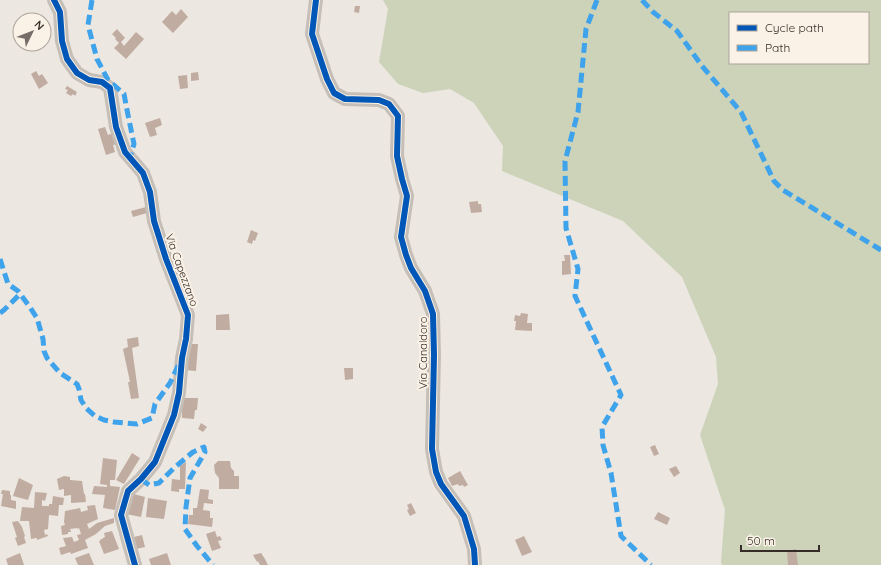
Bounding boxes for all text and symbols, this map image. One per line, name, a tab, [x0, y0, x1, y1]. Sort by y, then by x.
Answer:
north arrow	[12, 12, 52, 52]
legend	[729, 12, 869, 64]
text: N	[31, 17, 47, 33]
text: Cycle path	[765, 20, 824, 35]
text: Path	[765, 40, 790, 55]
street label: Via Capezzano	[162, 232, 202, 309]
street label: Via Canaldoro	[416, 316, 430, 389]
scale bar	[741, 527, 819, 553]
text: 50 m	[747, 533, 775, 548]

